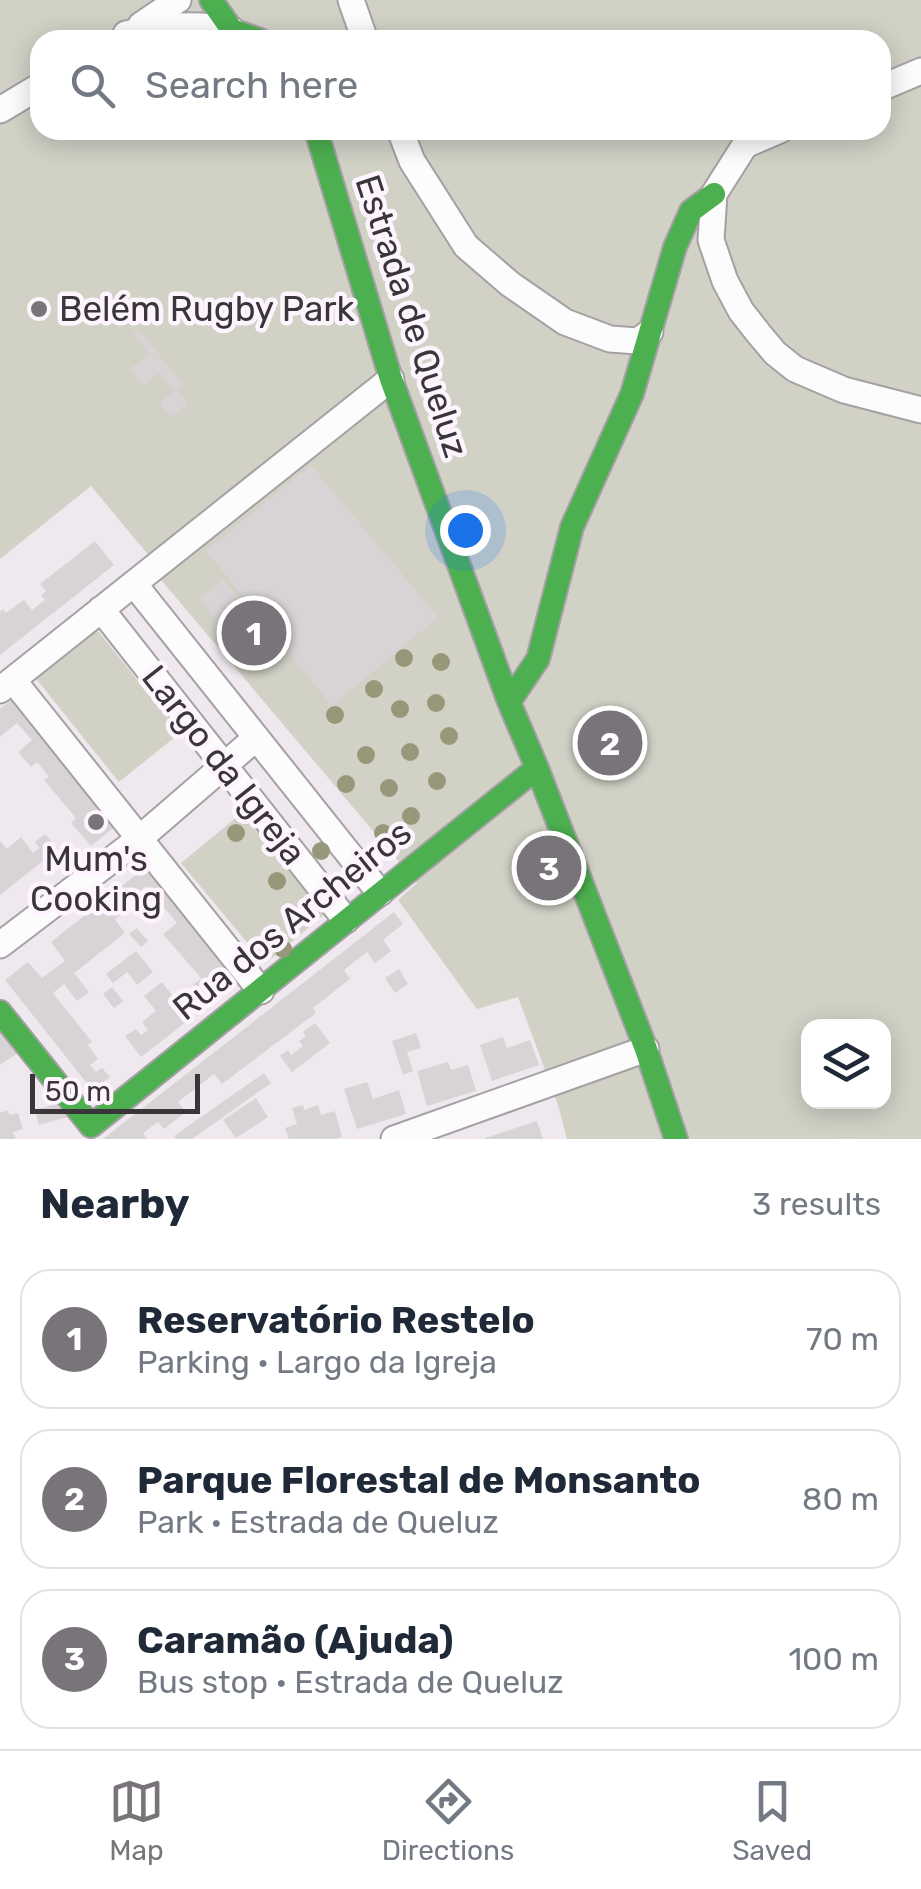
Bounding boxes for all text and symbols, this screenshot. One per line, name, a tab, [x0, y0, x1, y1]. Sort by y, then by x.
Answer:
search box	[30, 30, 891, 140]
icon: search	[65, 58, 120, 113]
text: Search here	[145, 62, 358, 108]
street label: Estrada de Queluz	[347, 169, 477, 463]
place label: Belém Rugby Park	[59, 288, 355, 330]
marker: Belém Rugby Park	[28, 298, 50, 320]
your location	[440, 505, 491, 556]
pin: 1	[222, 596, 286, 670]
street label: Largo da Igreja	[133, 657, 315, 873]
pin: 2	[578, 706, 642, 780]
marker: Mum's Cooking	[85, 811, 107, 833]
street label: Rua dos Archeiros	[164, 811, 420, 1029]
pin: 3	[516, 830, 582, 906]
place label: Mum's Cooking	[30, 838, 162, 920]
map controls	[801, 1019, 891, 1109]
button: layers	[801, 1019, 891, 1109]
scale bar	[30, 1069, 200, 1114]
text: 50 m	[45, 1075, 111, 1108]
text: Nearby	[40, 1179, 190, 1229]
text: 3 results	[752, 1185, 881, 1223]
text: Reservatório Restelo	[137, 1297, 535, 1343]
text: 1	[67, 1320, 82, 1358]
text: 70 m	[806, 1320, 879, 1358]
text: Parking · Largo da Igreja	[137, 1343, 497, 1381]
text: Parque Florestal de Monsanto	[137, 1457, 700, 1503]
text: 2	[64, 1480, 85, 1518]
text: 80 m	[802, 1480, 879, 1518]
text: Park · Estrada de Queluz	[137, 1503, 499, 1541]
text: Caramão (Ajuda)	[137, 1617, 454, 1663]
text: 3	[64, 1640, 85, 1678]
text: 100 m	[788, 1640, 879, 1678]
text: Bus stop · Estrada de Queluz	[137, 1663, 564, 1701]
tab: Map	[109, 1774, 164, 1867]
tab: Directions	[382, 1774, 514, 1867]
tab: Saved	[732, 1774, 812, 1867]

